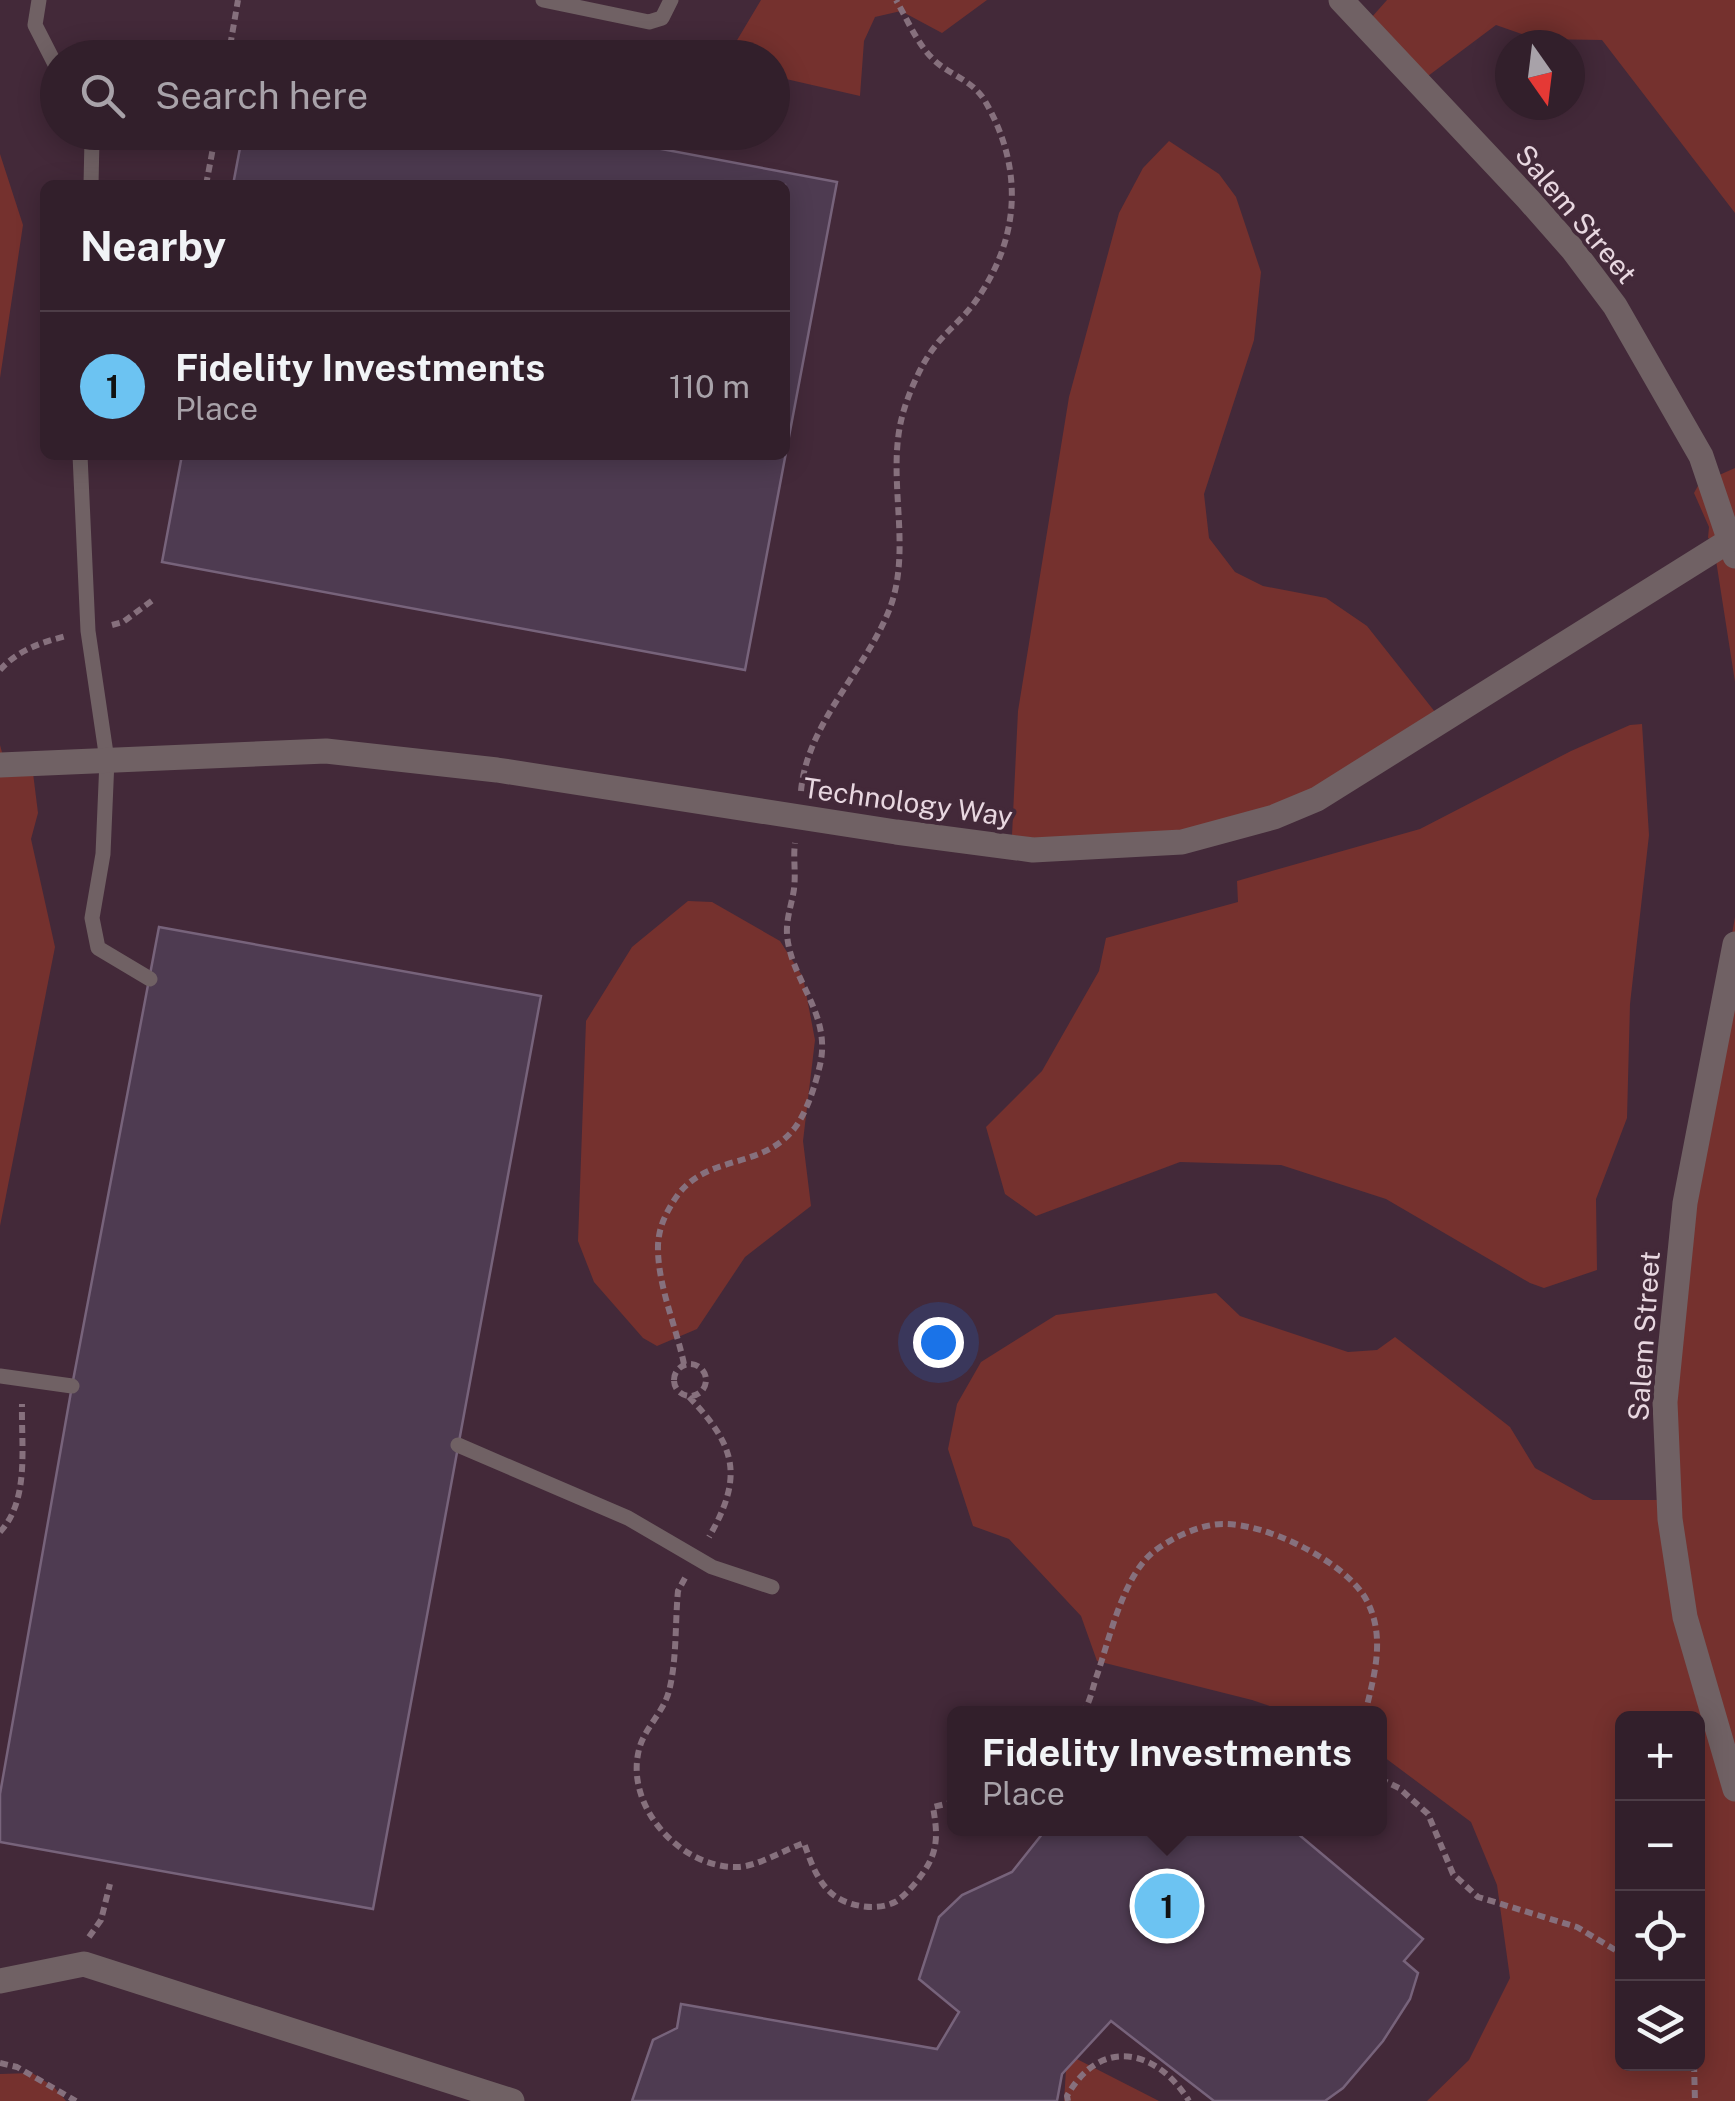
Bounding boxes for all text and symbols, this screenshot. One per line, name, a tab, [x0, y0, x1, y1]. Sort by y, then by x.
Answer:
north arrow	[1495, 30, 1585, 120]
search box	[40, 40, 790, 150]
icon: search	[75, 68, 130, 123]
text: Search here	[155, 73, 368, 118]
street label: Salem Street	[1509, 138, 1644, 290]
text: Nearby	[80, 221, 226, 270]
text: Fidelity Investments	[175, 345, 545, 390]
text: 1	[106, 368, 119, 405]
text: 110 m	[669, 368, 750, 405]
text: Place	[175, 390, 258, 427]
street label: Technology Way	[801, 770, 1015, 833]
street label: Salem Street	[1621, 1250, 1666, 1422]
your location	[913, 1317, 964, 1368]
popup	[947, 1706, 1387, 1836]
map controls	[1615, 1711, 1705, 2071]
button: +	[1615, 1711, 1705, 1801]
text: Fidelity Investments	[982, 1730, 1352, 1775]
text: Place	[982, 1775, 1065, 1812]
button: −	[1615, 1801, 1705, 1891]
pin: 1	[1134, 1868, 1200, 1944]
button: locate	[1615, 1891, 1705, 1981]
button: layers	[1615, 1981, 1705, 2071]

